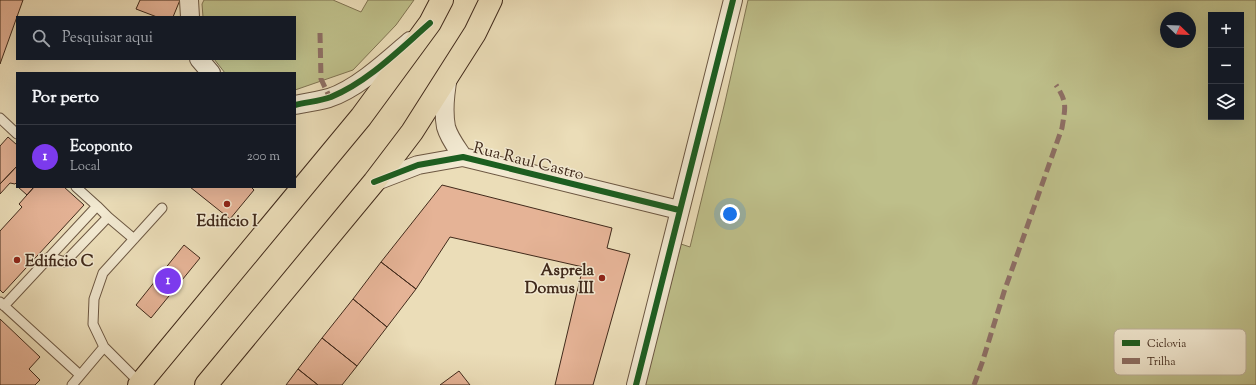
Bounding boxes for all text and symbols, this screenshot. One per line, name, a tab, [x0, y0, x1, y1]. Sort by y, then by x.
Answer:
north arrow	[1160, 12, 1196, 48]
map controls	[1208, 12, 1244, 120]
button: +	[1208, 12, 1244, 48]
search box	[16, 16, 296, 60]
icon: search	[30, 27, 52, 49]
text: Pesquisar aqui	[62, 28, 153, 49]
button: −	[1208, 48, 1244, 84]
button: layers	[1208, 84, 1244, 120]
text: Por perto	[32, 86, 99, 110]
text: Ecoponto	[70, 137, 132, 158]
street label: Rua Raul Castro	[471, 138, 586, 187]
text: 1	[43, 148, 47, 166]
text: 200 m	[247, 148, 280, 166]
text: Local	[70, 158, 100, 176]
marker: Edificio I	[222, 199, 232, 209]
your location	[720, 204, 740, 224]
place label: Edificio I	[196, 211, 258, 234]
place label: Edificio C	[25, 251, 94, 274]
marker: Edificio C	[12, 255, 22, 265]
place label: Asprela Domus III	[525, 260, 595, 301]
pin: 1	[155, 266, 181, 296]
marker: Asprela Domus III	[597, 273, 607, 283]
legend	[1114, 329, 1246, 375]
text: Ciclovia	[1147, 336, 1186, 352]
text: Trilha	[1147, 354, 1176, 370]

